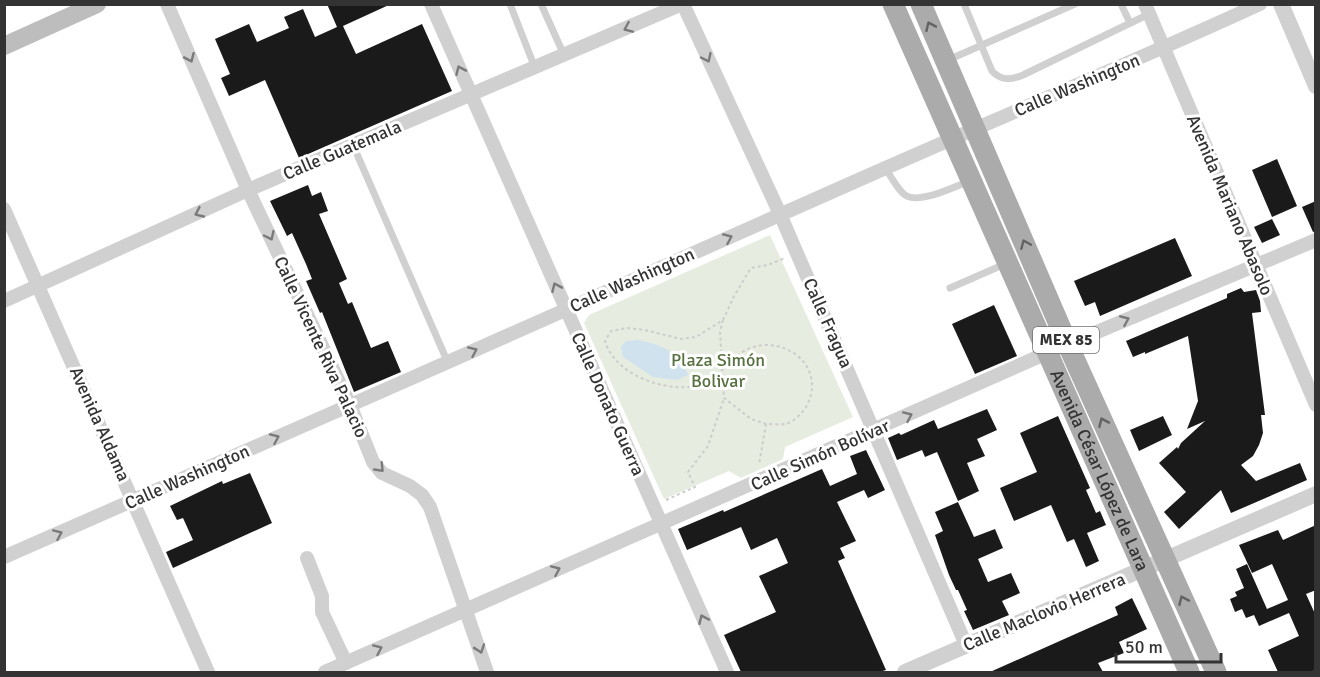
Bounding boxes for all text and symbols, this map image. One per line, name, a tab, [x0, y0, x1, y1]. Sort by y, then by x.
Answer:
one-way arrow	[624, 20, 635, 32]
one-way arrow	[926, 22, 938, 33]
street label: Calle Washington	[1011, 49, 1143, 121]
one-way arrow	[700, 51, 712, 62]
one-way arrow	[183, 52, 195, 63]
one-way arrow	[455, 66, 467, 77]
street label: Avenida Mariano Abasolo	[1182, 111, 1278, 299]
street label: Calle Guatemala	[280, 115, 404, 185]
one-way arrow	[194, 205, 205, 217]
one-way arrow	[263, 230, 275, 241]
one-way arrow	[721, 233, 732, 245]
one-way arrow	[1020, 239, 1032, 250]
street label: Calle Washington	[566, 243, 698, 317]
street label: Calle Vicente Riva Palacio	[269, 253, 373, 441]
street label: Calle Fragua	[798, 275, 858, 371]
one-way arrow	[551, 283, 563, 294]
one-way arrow	[1119, 315, 1130, 327]
road number: MEX 85	[1033, 327, 1099, 353]
street label: Calle Donato Guerra	[566, 329, 650, 479]
one-way arrow	[466, 347, 477, 359]
park label: Plaza Simón Bolivar	[671, 349, 765, 392]
street label: Avenida Aldama	[65, 363, 135, 485]
street label: Avenida César López de Lara	[1045, 366, 1154, 574]
one-way arrow	[902, 411, 913, 423]
street label: Calle Simón Bolívar	[747, 414, 893, 495]
one-way arrow	[1098, 418, 1110, 429]
one-way arrow	[269, 434, 280, 446]
street label: Calle Washington	[121, 440, 253, 514]
one-way arrow	[373, 462, 384, 472]
one-way arrow	[52, 529, 63, 541]
one-way arrow	[550, 565, 561, 577]
street label: Calle Maclovio Herrera	[960, 568, 1128, 656]
one-way arrow	[1178, 596, 1190, 607]
one-way arrow	[698, 614, 710, 625]
scale bar	[1116, 626, 1221, 664]
text: 50 m	[1125, 636, 1163, 658]
one-way arrow	[472, 643, 485, 654]
one-way arrow	[372, 644, 383, 656]

